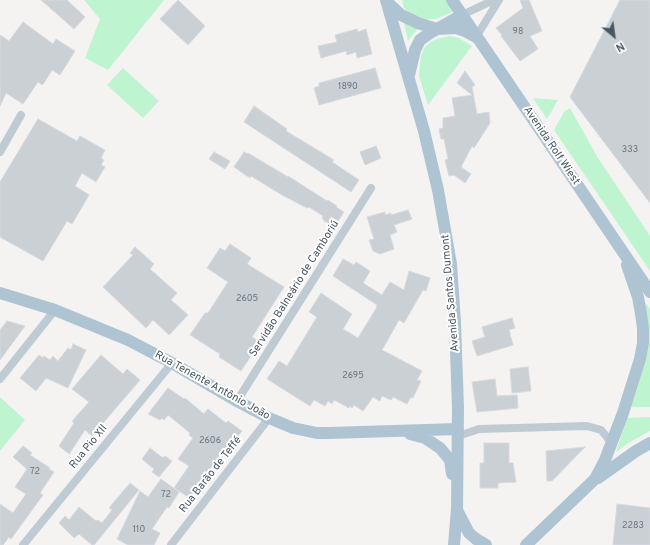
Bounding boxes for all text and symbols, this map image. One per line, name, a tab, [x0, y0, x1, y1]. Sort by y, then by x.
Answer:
north arrow	[594, 16, 634, 56]
house number: 98	[513, 27, 523, 37]
text: N	[613, 38, 627, 55]
house number: 1890	[338, 82, 358, 92]
street label: Avenida Rolf Wiest	[520, 104, 582, 188]
house number: 333	[622, 145, 638, 155]
street label: Servidão Balneário de Camboriú	[247, 218, 343, 360]
street label: Avenida Santos Dumont	[439, 234, 463, 352]
house number: 2605	[236, 294, 258, 304]
street label: Rua Tenente Antônio João	[152, 349, 272, 423]
house number: 2695	[342, 371, 364, 381]
street label: Rua Pio XII	[67, 422, 111, 472]
street label: Rua Barão de Teffé	[177, 434, 245, 516]
house number: 2606	[199, 436, 221, 446]
house number: 72	[30, 467, 40, 477]
house number: 72	[161, 490, 171, 500]
house number: 2283	[622, 521, 644, 531]
house number: 110	[133, 525, 145, 535]

